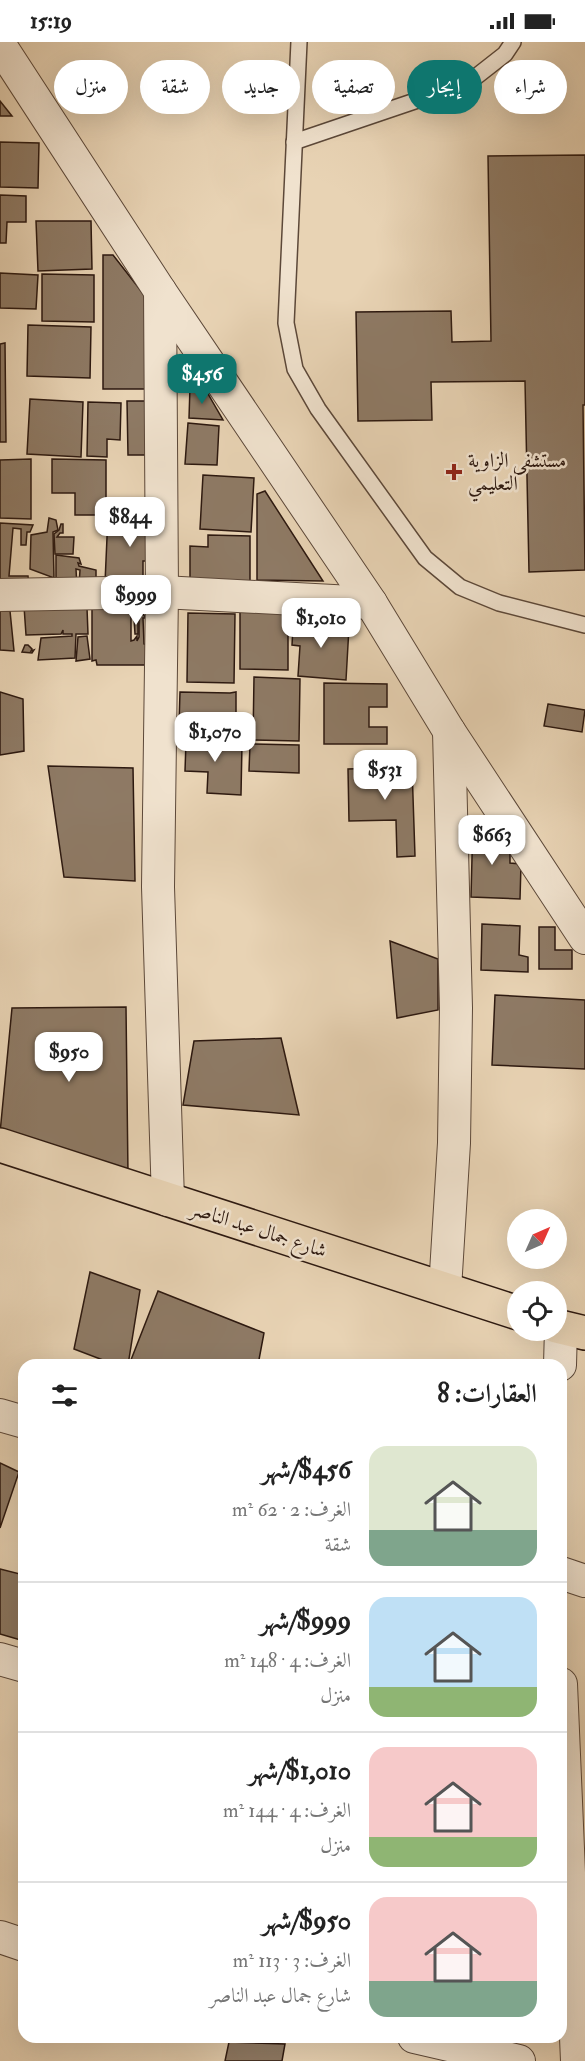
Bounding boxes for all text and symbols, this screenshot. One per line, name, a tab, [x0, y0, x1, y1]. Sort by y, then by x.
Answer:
text: 15:19	[30, 7, 72, 35]
chip: منزل	[54, 60, 128, 114]
chip: شقة	[140, 60, 210, 114]
chip: جديد	[222, 60, 300, 114]
chip: تصفية	[312, 60, 395, 114]
chip: إيجار	[407, 60, 482, 114]
chip: شراء	[494, 60, 567, 114]
pin: $456	[166, 354, 238, 405]
text: $456	[182, 361, 222, 386]
place label: مستشفى الزاوية التعليمي	[468, 448, 566, 502]
marker: مستشفى الزاوية التعليمي	[445, 463, 463, 481]
pin: $844	[94, 497, 166, 548]
text: $844	[109, 504, 151, 529]
pin: $999	[100, 575, 172, 626]
text: $999	[115, 582, 157, 607]
pin: $1,010	[272, 598, 370, 649]
text: $1,010	[296, 605, 346, 630]
pin: $1,070	[166, 712, 264, 763]
text: $1,070	[189, 719, 241, 744]
pin: $531	[349, 750, 421, 801]
text: $531	[368, 757, 402, 782]
pin: $663	[456, 815, 528, 866]
text: $663	[472, 822, 512, 847]
pin: $950	[33, 1032, 105, 1083]
text: $950	[49, 1039, 89, 1064]
street label: شارع جمال عبد الناصر	[184, 1195, 330, 1268]
north arrow	[507, 1209, 567, 1269]
map controls	[507, 1209, 567, 1341]
button: locate	[507, 1281, 567, 1341]
text: العقارات: 8	[437, 1378, 537, 1410]
icon: filters	[48, 1379, 81, 1412]
text: $456/شهر	[261, 1454, 351, 1486]
icon: home	[417, 1470, 489, 1542]
text: الغرف: 2 · 62 m²	[232, 1497, 351, 1522]
text: شقة	[325, 1532, 351, 1557]
text: $999/شهر	[260, 1605, 351, 1637]
icon: home	[417, 1621, 489, 1693]
text: الغرف: 4 · 148 m²	[224, 1648, 351, 1673]
text: منزل	[320, 1683, 351, 1708]
text: $1,010/شهر	[249, 1755, 351, 1787]
icon: home	[417, 1771, 489, 1843]
text: الغرف: 4 · 144 m²	[223, 1798, 351, 1823]
text: منزل	[320, 1833, 351, 1858]
text: $950/شهر	[262, 1905, 351, 1937]
icon: home	[417, 1921, 489, 1993]
text: الغرف: 3 · 113 m²	[233, 1948, 351, 1973]
text: شارع جمال عبد الناصر	[210, 1983, 351, 2008]

